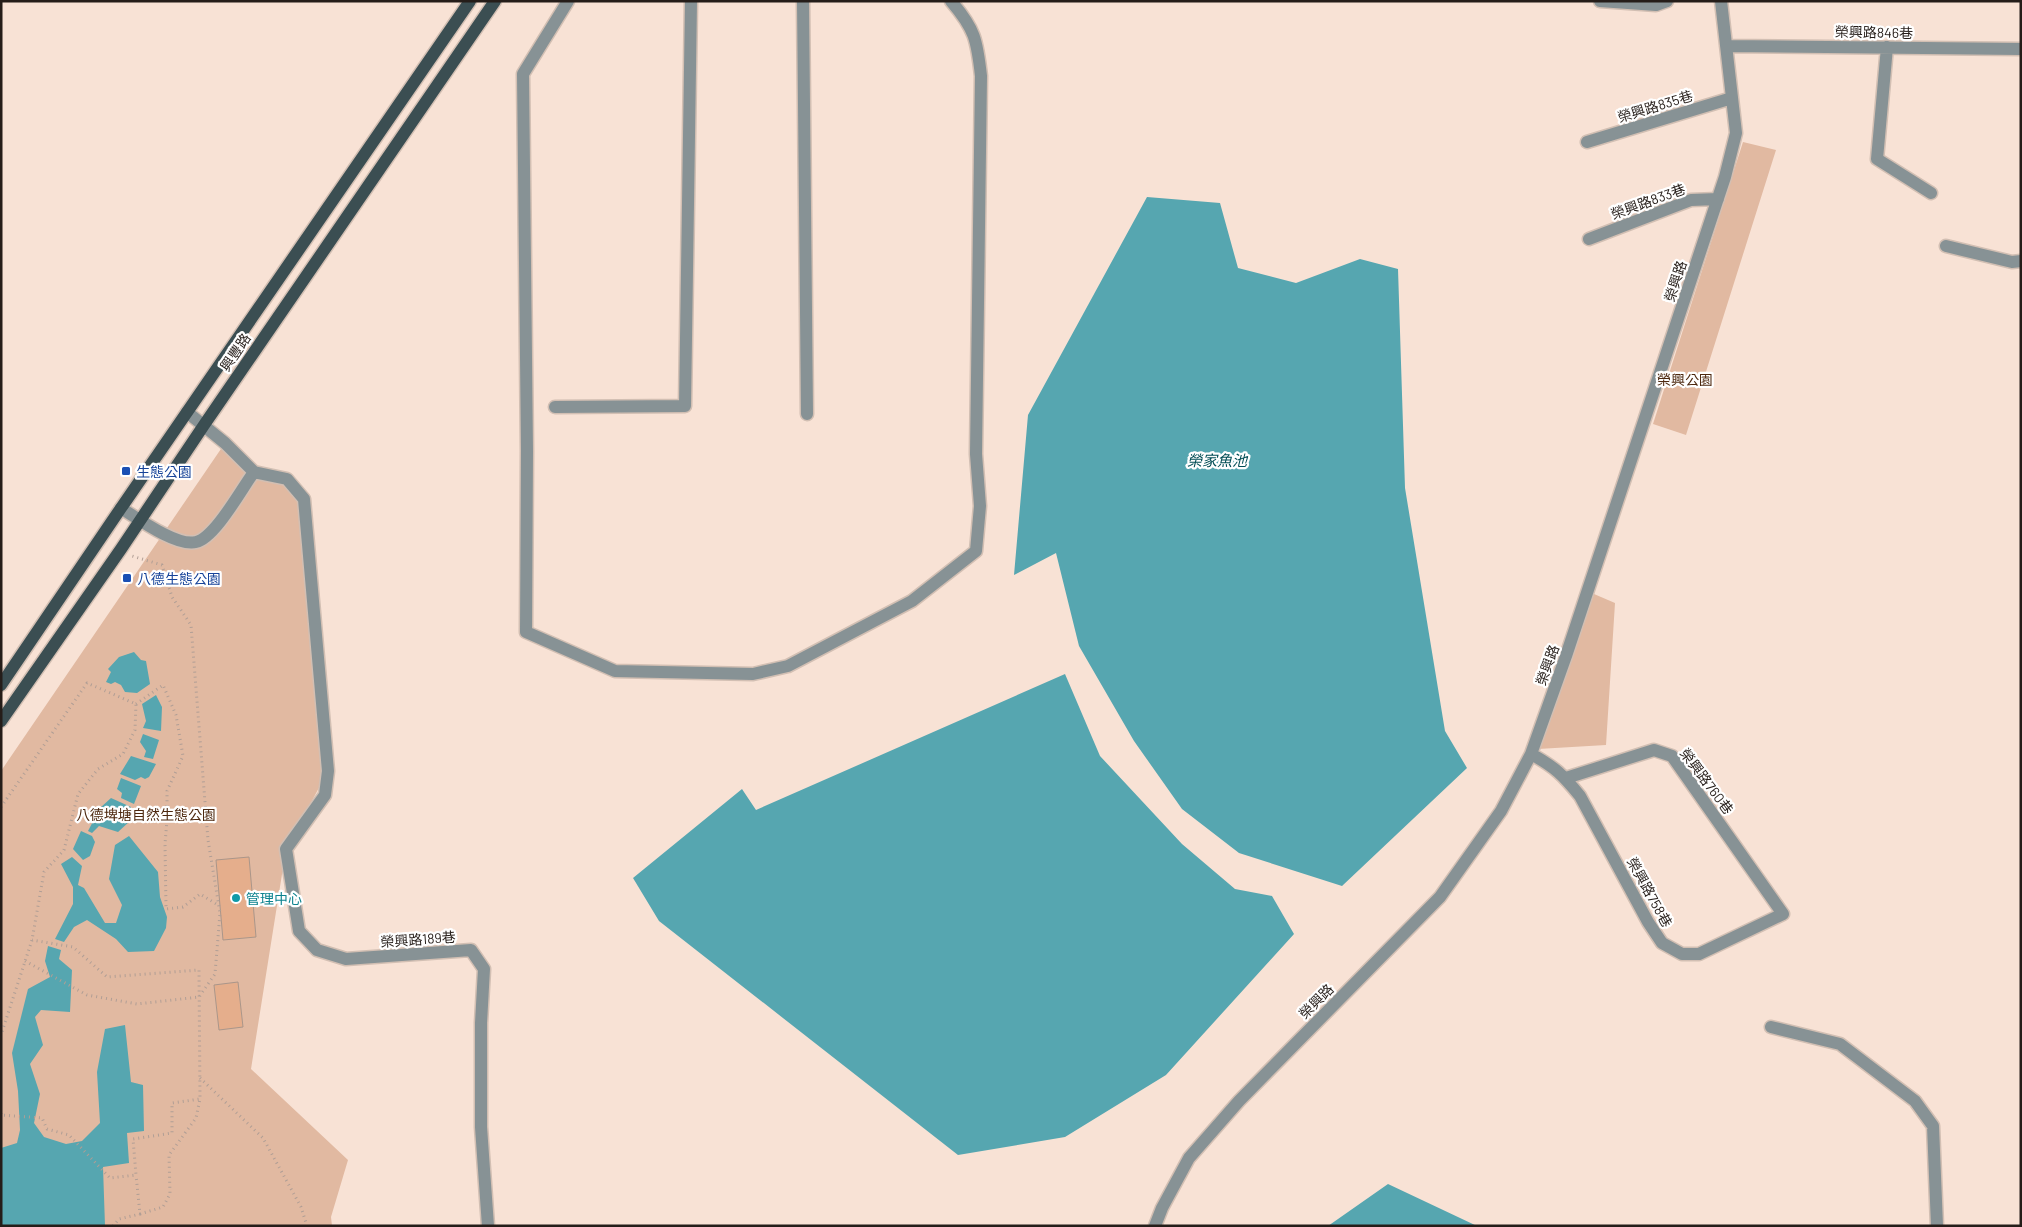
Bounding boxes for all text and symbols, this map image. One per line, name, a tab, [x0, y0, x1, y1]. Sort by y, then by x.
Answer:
street label: 榮興路846巷	[1835, 23, 1913, 41]
street label: 榮興路835巷	[1615, 87, 1695, 125]
street label: 榮興路833巷	[1609, 180, 1687, 222]
street label: 榮興路	[1660, 258, 1690, 304]
street label: 興豐路	[216, 330, 254, 374]
park label: 榮興公園	[1657, 371, 1713, 388]
water label: 榮家魚池	[1187, 451, 1249, 469]
place label: 生態公園	[136, 463, 192, 480]
marker: 生態公園	[120, 465, 132, 477]
place label: 八德生態公園	[137, 570, 221, 587]
marker: 八德生態公園	[121, 572, 133, 584]
street label: 榮興路	[1532, 642, 1562, 688]
street label: 榮興路760巷	[1677, 745, 1737, 817]
park label: 八德埤塘自然生態公園	[76, 806, 216, 823]
street label: 榮興路758巷	[1624, 854, 1676, 930]
place label: 管理中心	[246, 890, 302, 907]
marker: 管理中心	[230, 892, 242, 904]
street label: 榮興路189巷	[380, 928, 456, 950]
street label: 榮興路	[1295, 980, 1337, 1022]

